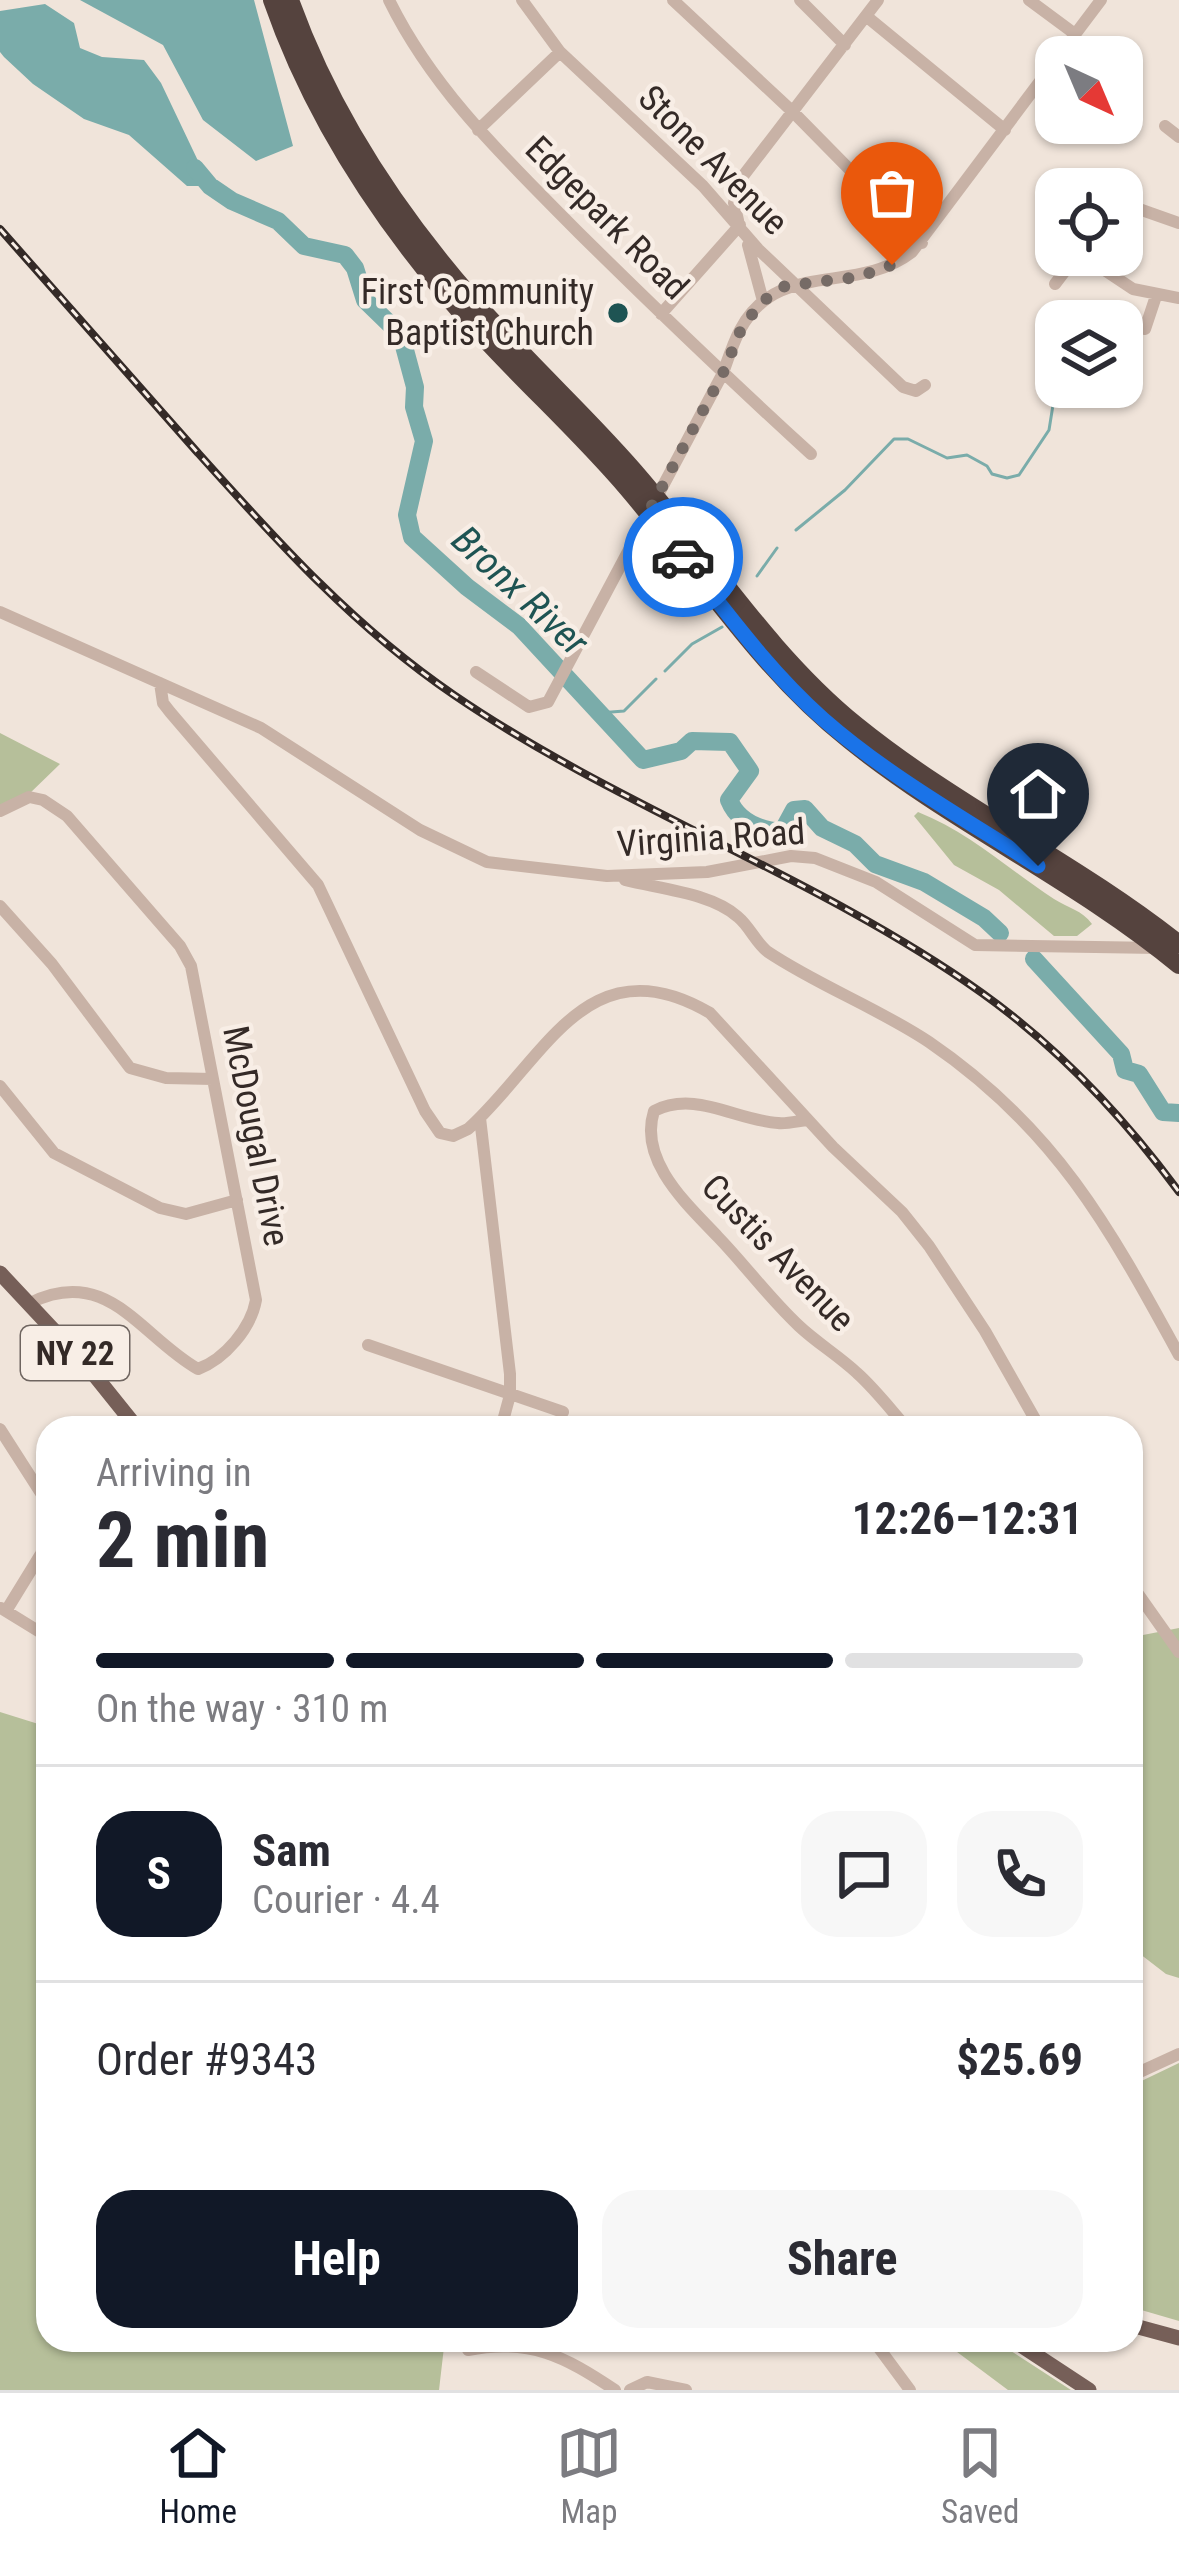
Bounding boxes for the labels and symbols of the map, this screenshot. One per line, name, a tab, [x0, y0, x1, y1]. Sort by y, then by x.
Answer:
north arrow	[1035, 36, 1143, 144]
street label: Stone Avenue	[630, 77, 796, 243]
street label: Edgepark Road	[517, 128, 697, 308]
pin	[841, 142, 943, 265]
place label: First Community Baptist Church	[361, 271, 594, 354]
marker: First Community Baptist Church	[605, 300, 631, 326]
courier	[623, 497, 743, 617]
water label: Bronx River	[443, 517, 598, 666]
pin	[987, 743, 1089, 866]
street label: Virginia Road	[615, 810, 807, 866]
street label: McDougal Drive	[214, 1022, 298, 1250]
street label: Custis Avenue	[693, 1166, 863, 1340]
road number: NY 22	[21, 1326, 129, 1380]

